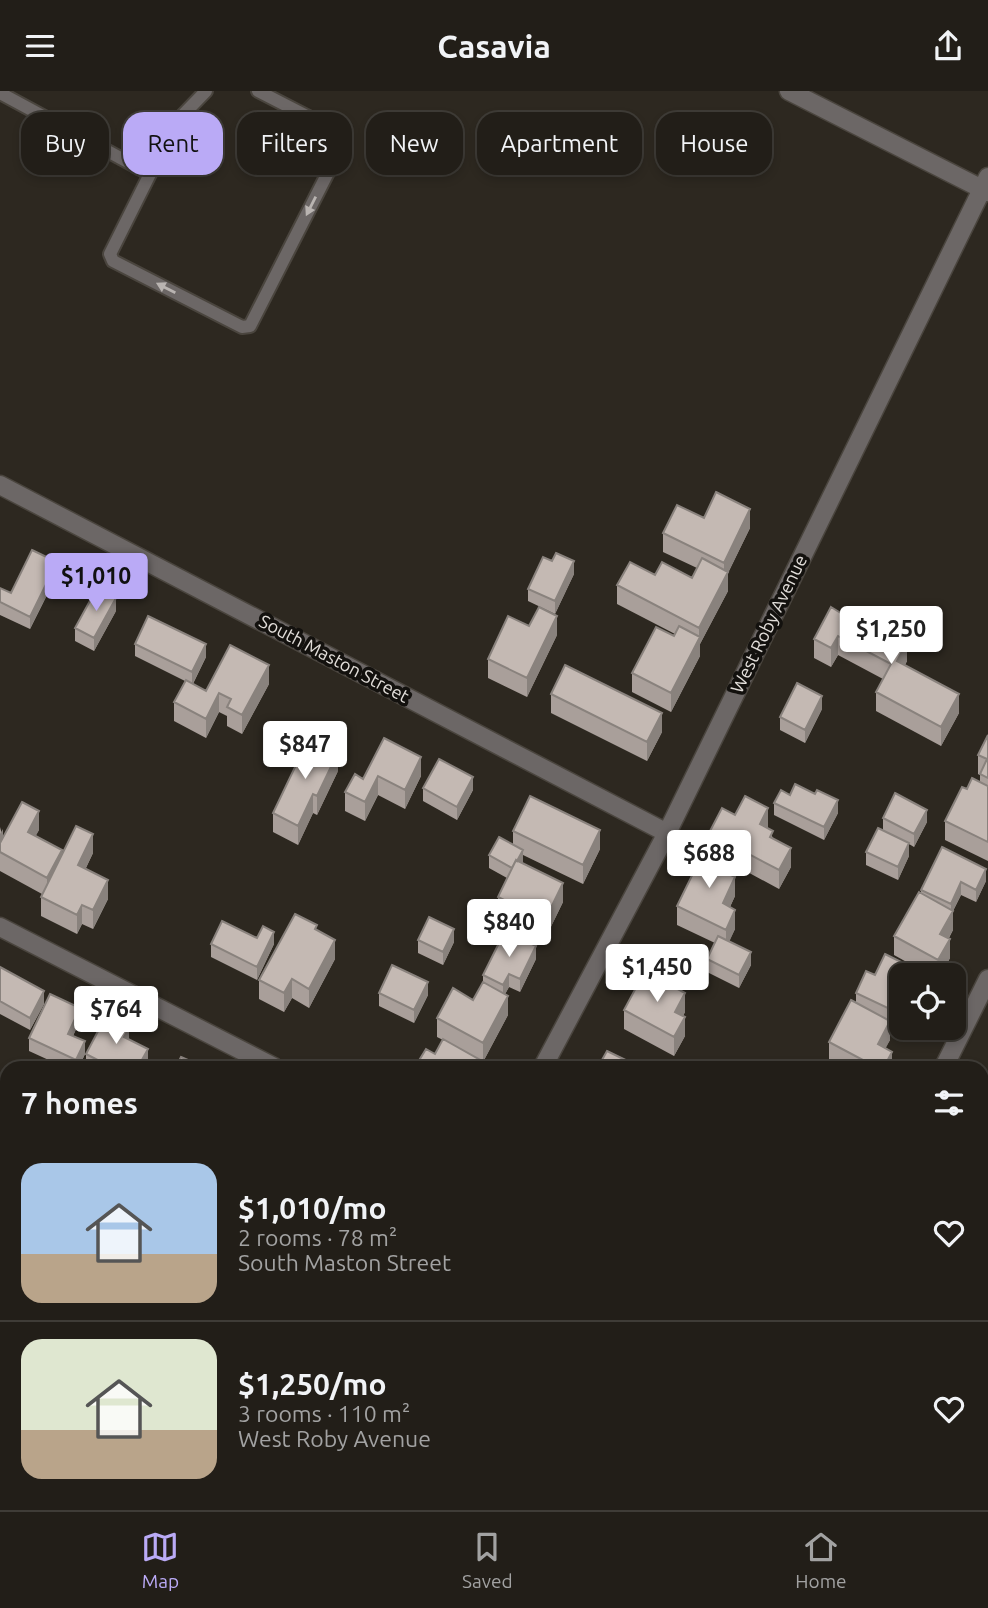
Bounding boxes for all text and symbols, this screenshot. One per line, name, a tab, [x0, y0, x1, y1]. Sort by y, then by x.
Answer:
icon: menu	[21, 27, 59, 65]
icon: share	[929, 27, 967, 65]
text: Casavia	[437, 28, 551, 64]
chip: Buy	[21, 112, 109, 175]
chip: Rent	[123, 112, 223, 175]
chip: Filters	[237, 112, 352, 175]
chip: New	[366, 112, 463, 175]
chip: Apartment	[477, 112, 642, 175]
chip: House	[656, 112, 772, 175]
one-way arrow	[306, 196, 317, 216]
one-way arrow	[156, 283, 176, 295]
street label: West Roby Avenue	[726, 551, 810, 696]
pin: $1,010	[39, 553, 153, 613]
text: $1,010	[61, 563, 131, 588]
pin: $1,250	[834, 607, 948, 666]
street label: South Maston Street	[256, 610, 413, 706]
text: $1,250	[856, 616, 926, 641]
pin: $847	[264, 721, 346, 781]
text: $847	[279, 731, 331, 756]
pin: $688	[668, 831, 750, 890]
text: $688	[683, 840, 735, 865]
pin: $840	[468, 899, 550, 959]
text: $840	[483, 909, 535, 934]
pin: $1,450	[600, 944, 714, 1004]
text: $1,450	[622, 954, 692, 979]
map controls	[889, 963, 966, 1040]
button: locate	[889, 963, 966, 1040]
pin: $764	[75, 986, 157, 1046]
text: $764	[90, 996, 142, 1021]
icon: filters	[930, 1084, 968, 1122]
text: 7 homes	[21, 1086, 138, 1120]
icon: home	[77, 1191, 161, 1275]
text: $1,010/mo	[238, 1191, 387, 1225]
icon: heart	[930, 1214, 968, 1252]
text: 2 rooms · 78 m²	[238, 1225, 397, 1250]
text: South Maston Street	[238, 1250, 451, 1275]
icon: home	[77, 1367, 161, 1451]
text: $1,250/mo	[238, 1367, 387, 1401]
icon: heart	[930, 1390, 968, 1428]
text: 3 rooms · 110 m²	[238, 1401, 410, 1426]
text: West Roby Avenue	[238, 1426, 431, 1451]
tab: Map	[141, 1528, 179, 1592]
tab: Saved	[462, 1528, 513, 1592]
tab: Home	[795, 1528, 847, 1592]

